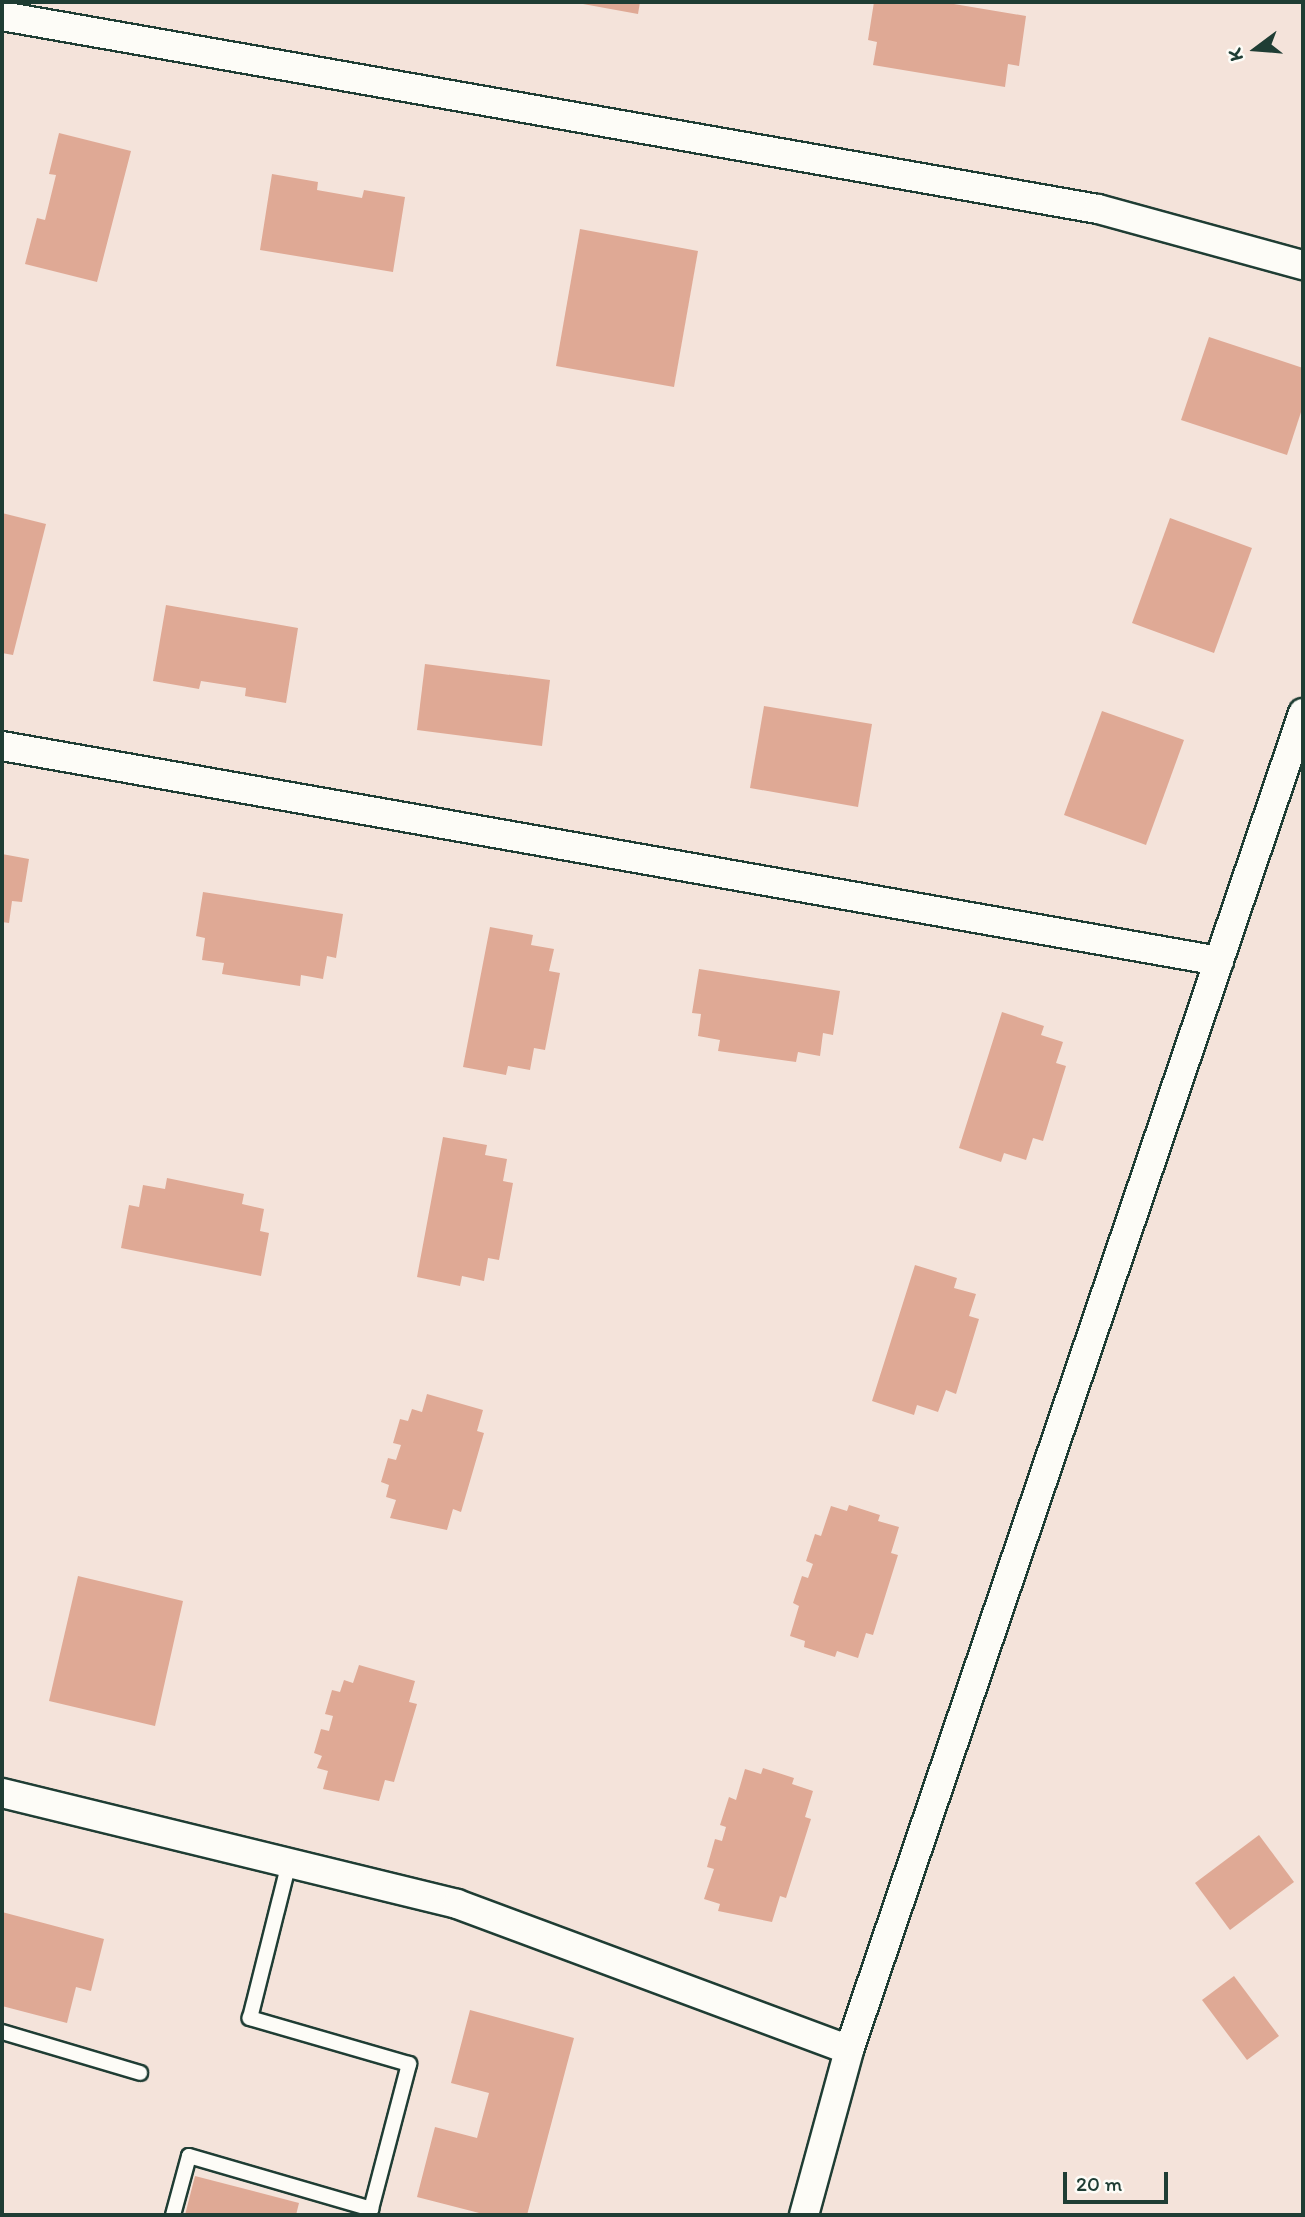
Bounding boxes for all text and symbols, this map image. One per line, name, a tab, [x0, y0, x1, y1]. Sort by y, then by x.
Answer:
north arrow	[1221, 14, 1291, 84]
text: K	[1223, 46, 1248, 64]
scale bar	[1067, 2158, 1172, 2202]
text: 20 m	[1076, 2171, 1122, 2196]

